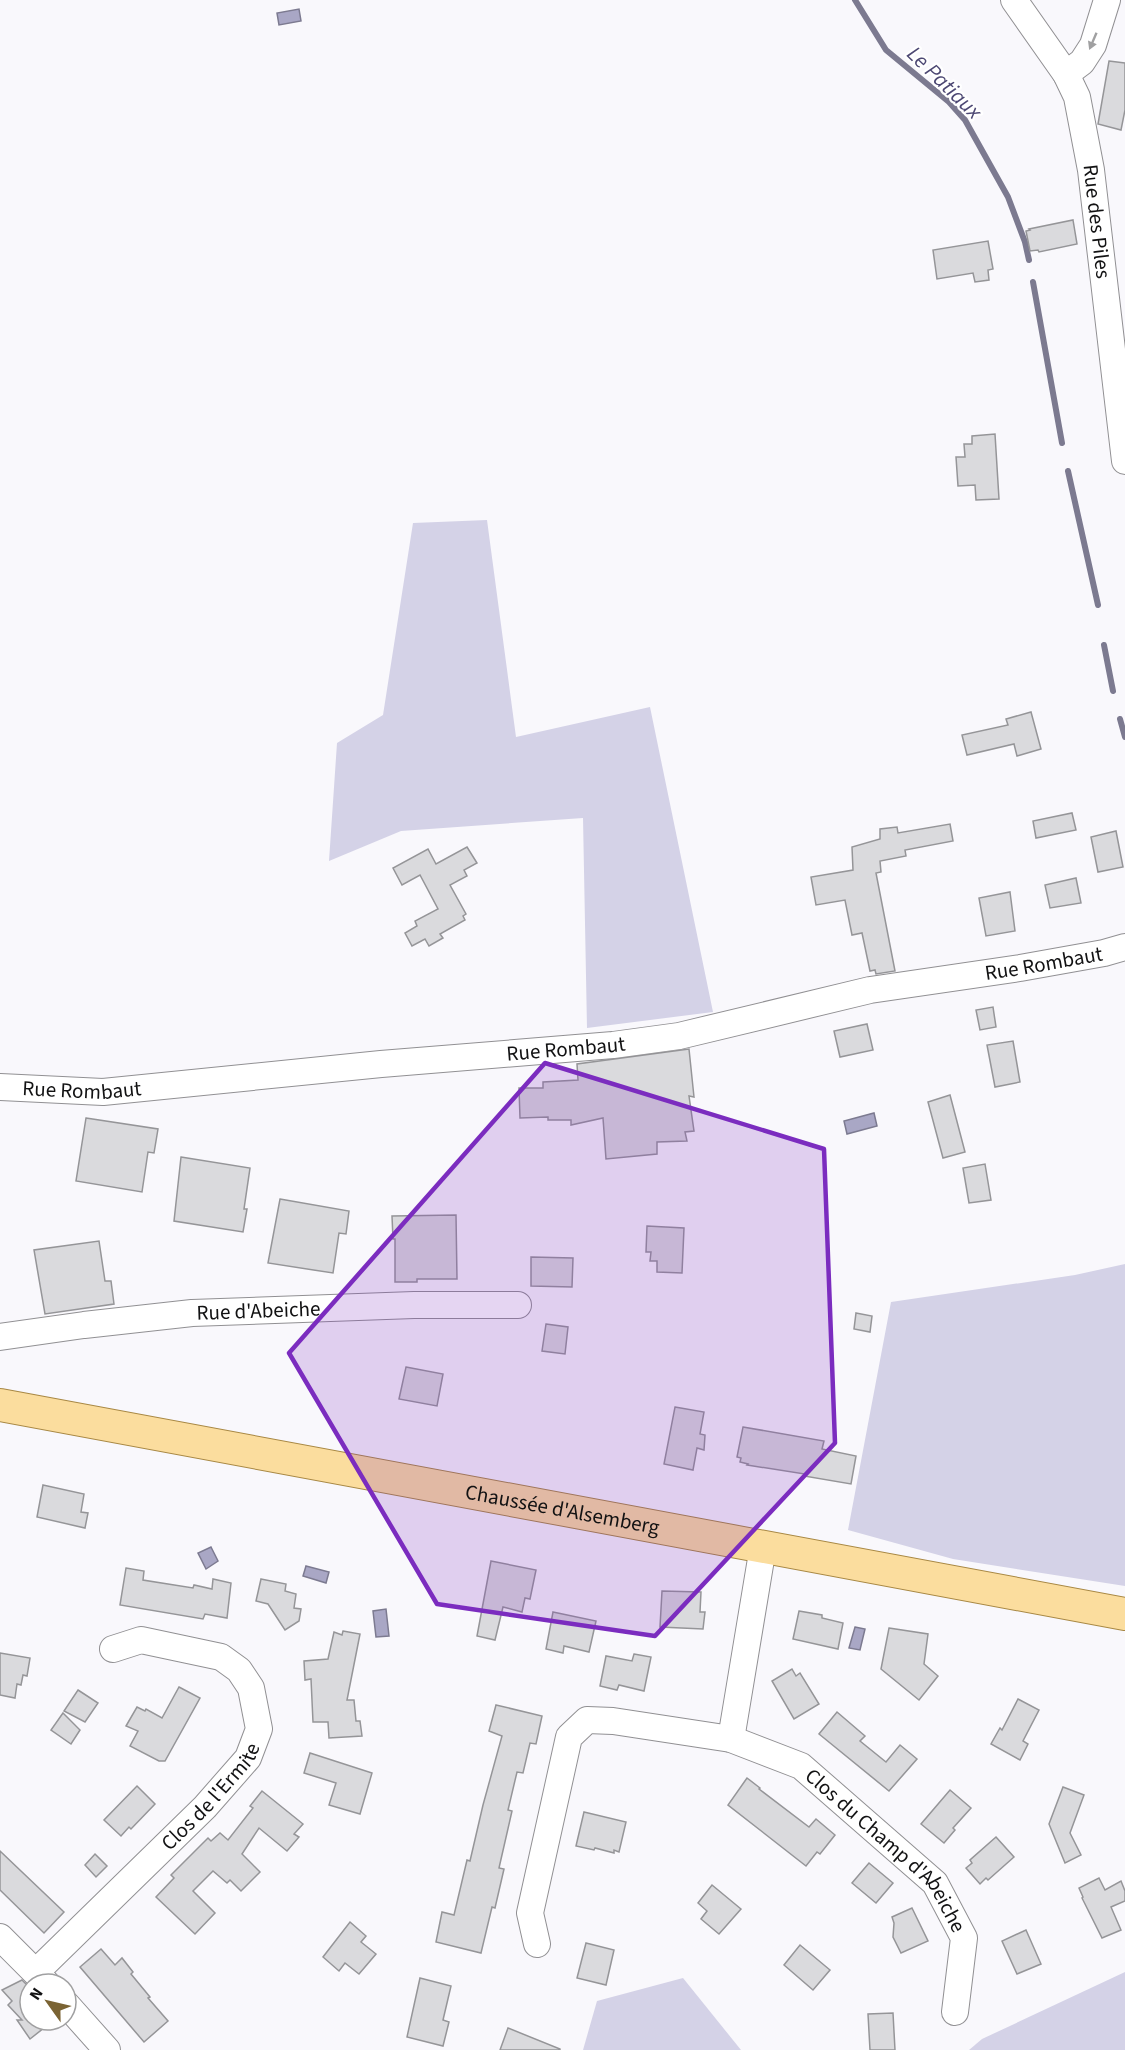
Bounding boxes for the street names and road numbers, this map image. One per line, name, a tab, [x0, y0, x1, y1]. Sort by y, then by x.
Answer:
street label: Rue des Piles	[1075, 163, 1119, 280]
street label: Rue Rombaut	[983, 939, 1105, 988]
street label: Rue Rombaut	[505, 1028, 627, 1069]
street label: Rue Rombaut	[22, 1073, 143, 1107]
street label: Rue d'Abeiche	[196, 1293, 321, 1328]
street label: Chaussée d'Alsemberg	[463, 1477, 662, 1542]
street label: Clos de l'Ermite	[154, 1739, 267, 1857]
street label: Clos du Champ d'Abeiche	[798, 1761, 973, 1938]

